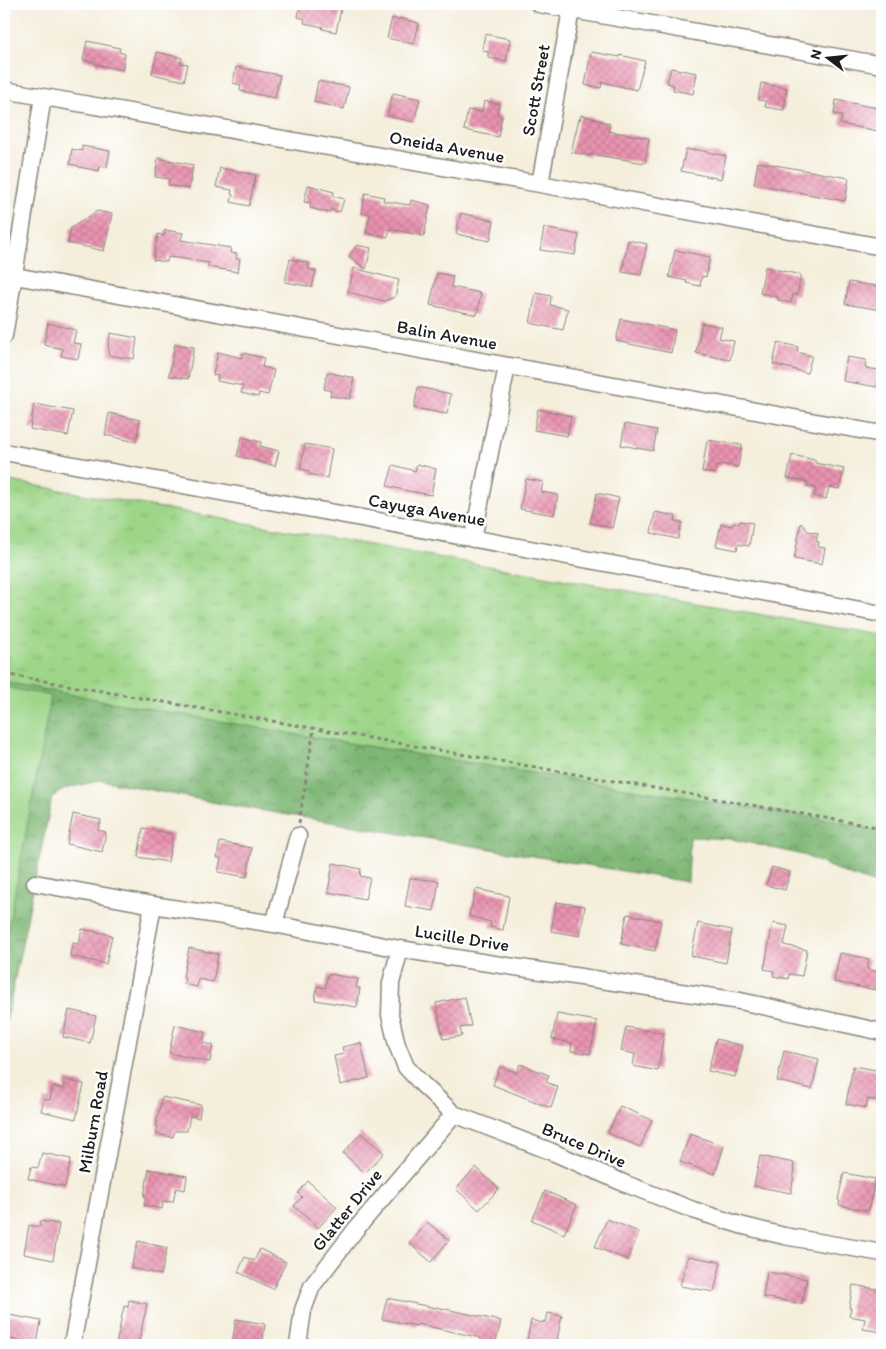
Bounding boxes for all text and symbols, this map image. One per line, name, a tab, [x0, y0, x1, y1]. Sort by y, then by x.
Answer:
north arrow	[804, 32, 854, 82]
street label: Scott Street	[517, 42, 555, 138]
text: N	[807, 48, 825, 61]
street label: Oneida Avenue	[388, 126, 506, 168]
street label: Balin Avenue	[395, 315, 499, 355]
street label: Cayuga Avenue	[367, 489, 487, 531]
street label: Lucille Drive	[413, 920, 511, 956]
street label: Milburn Road	[73, 1069, 113, 1175]
street label: Bruce Drive	[538, 1117, 630, 1173]
street label: Glatter Drive	[307, 1164, 387, 1256]

